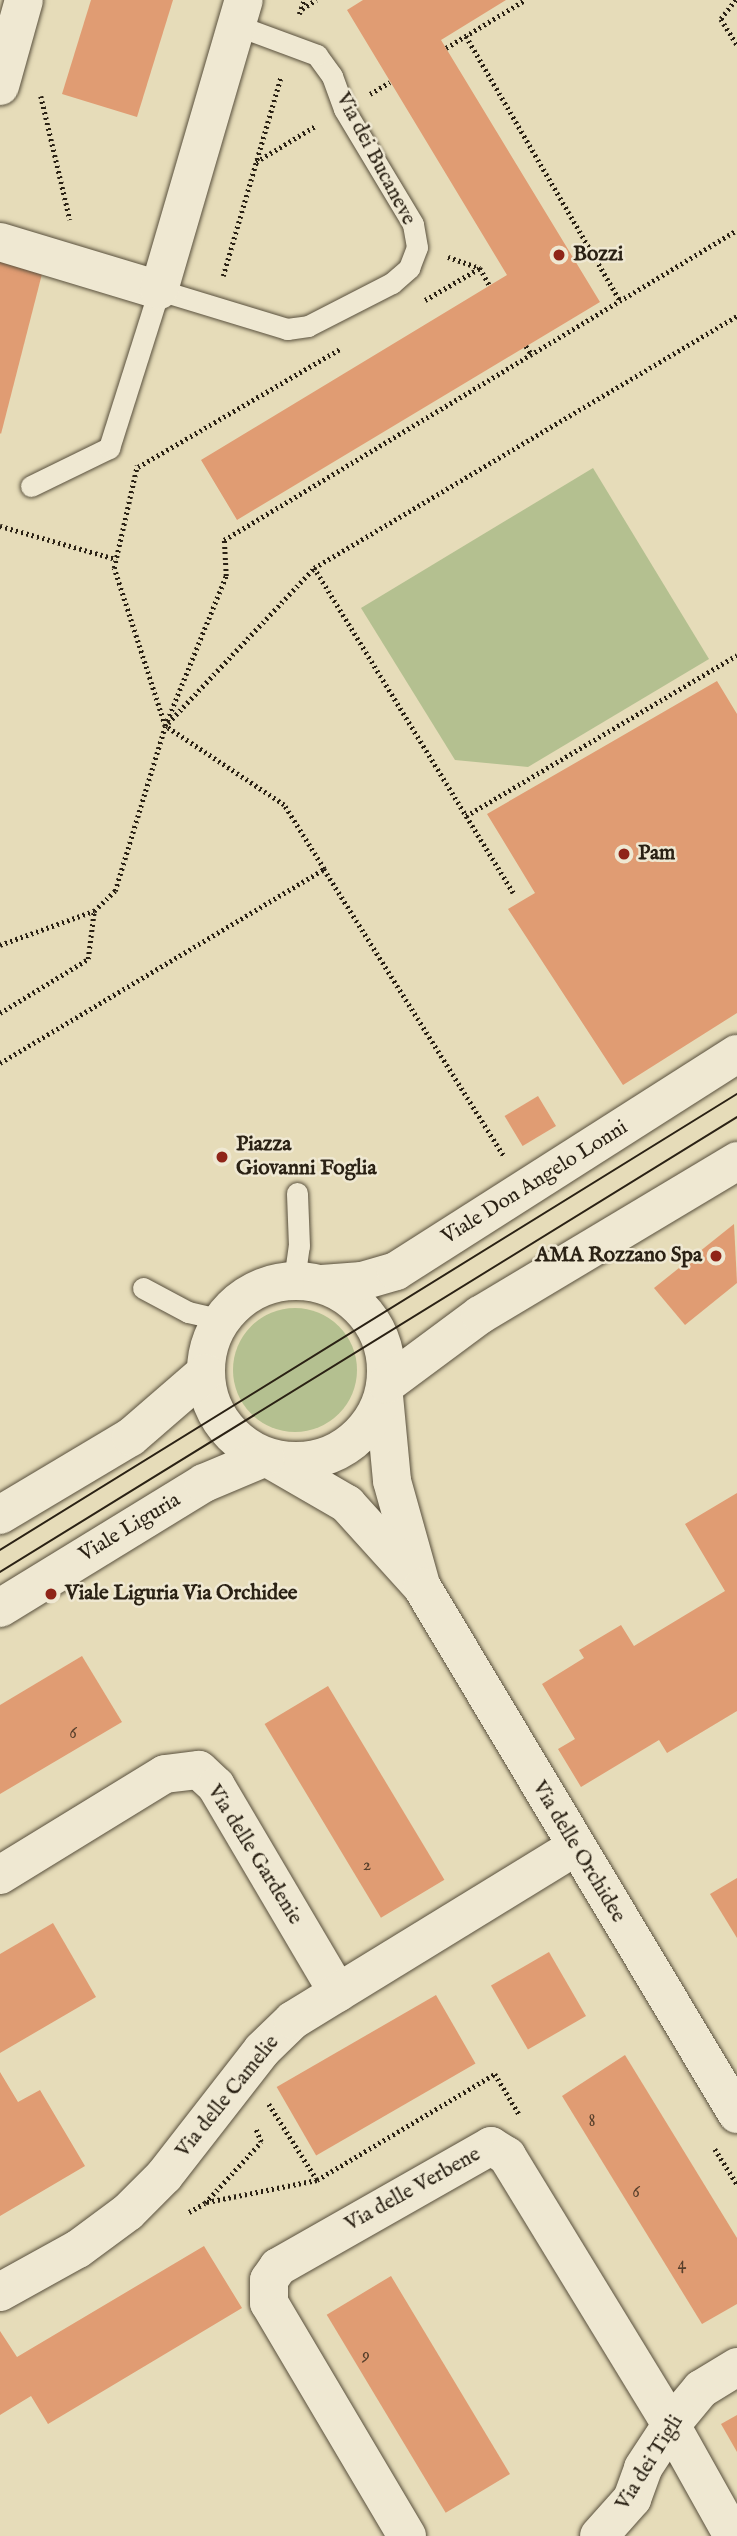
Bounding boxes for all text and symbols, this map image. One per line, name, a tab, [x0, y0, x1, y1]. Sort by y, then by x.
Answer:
street label: Via dei Bucaneve	[329, 88, 421, 230]
place label: Bozzi	[573, 242, 623, 268]
marker: Bozzi	[551, 247, 567, 263]
place label: Pam	[638, 841, 675, 867]
marker: Pam	[616, 846, 632, 862]
street label: Viale Don Angelo Lonni	[437, 1115, 633, 1251]
place label: Piazza Giovanni Foglia	[236, 1132, 377, 1182]
marker: Piazza Giovanni Foglia	[214, 1149, 230, 1165]
place label: AMA Rozzano Spa	[535, 1243, 702, 1269]
marker: AMA Rozzano Spa	[708, 1248, 724, 1264]
street label: Viale Liguria	[75, 1488, 185, 1568]
place label: Viale Liguria Via Orchidee	[65, 1581, 297, 1607]
marker: Viale Liguria Via Orchidee	[43, 1586, 59, 1602]
house number: 6	[69, 1723, 77, 1745]
street label: Via delle Orchidee	[526, 1777, 630, 1927]
street label: Via delle Gardenie	[201, 1780, 307, 1930]
house number: 2	[363, 1855, 371, 1877]
street label: Via delle Camelie	[171, 2031, 285, 2163]
house number: 8	[588, 2111, 596, 2133]
street label: Via delle Verbene	[341, 2142, 485, 2238]
house number: 6	[632, 2182, 640, 2204]
house number: 4	[678, 2254, 686, 2276]
house number: 9	[362, 2345, 370, 2367]
street label: Via dei Tigli	[611, 2411, 689, 2515]

